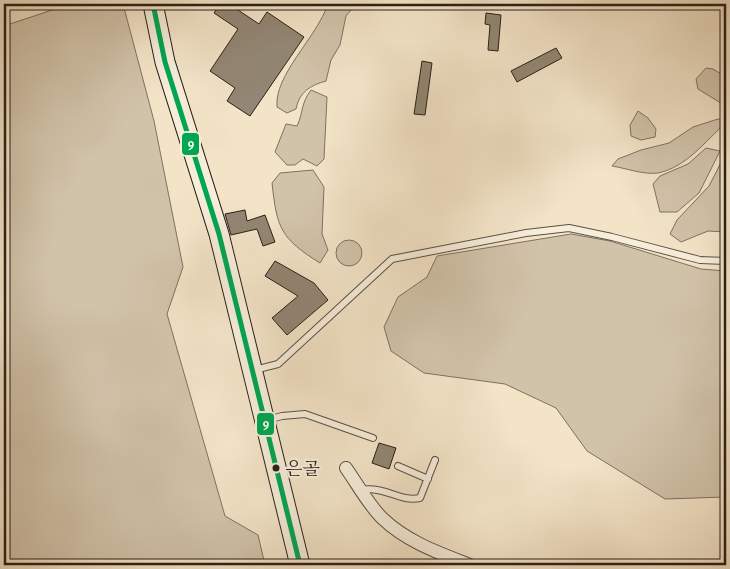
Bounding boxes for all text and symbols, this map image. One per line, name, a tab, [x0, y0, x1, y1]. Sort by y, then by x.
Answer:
line badge: 9	[181, 132, 200, 156]
text: 9	[188, 135, 195, 154]
line badge: 9	[256, 412, 275, 436]
text: 9	[263, 415, 270, 434]
place label: 은골	[285, 457, 320, 481]
marker: 은골	[271, 463, 281, 473]

